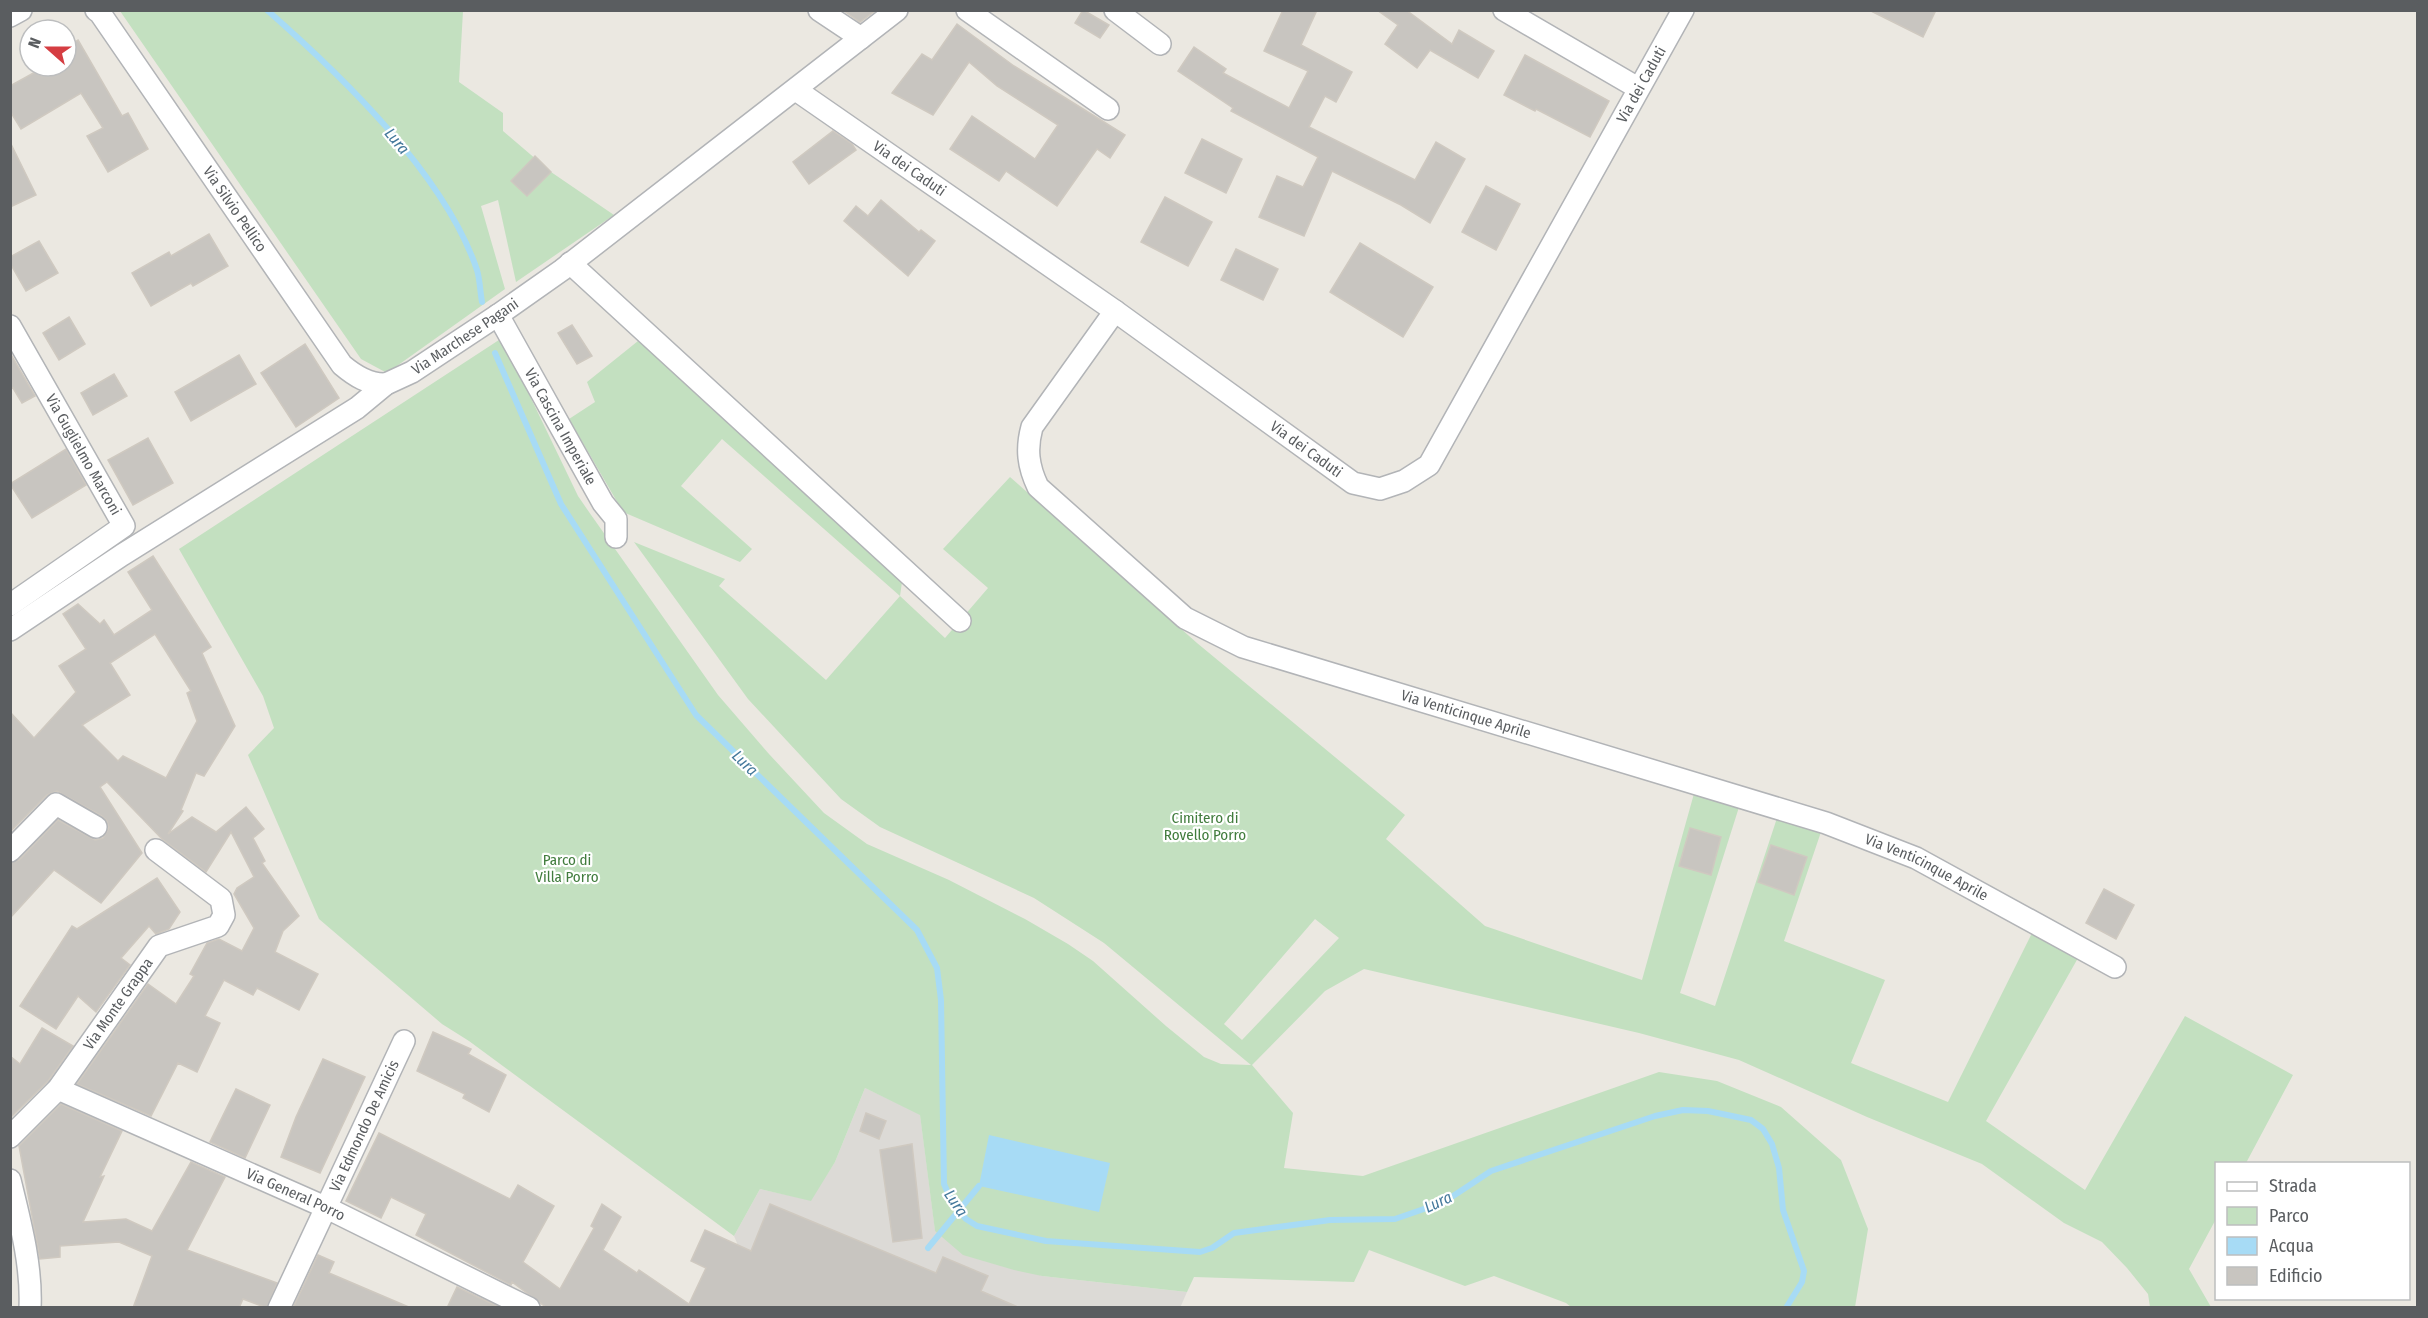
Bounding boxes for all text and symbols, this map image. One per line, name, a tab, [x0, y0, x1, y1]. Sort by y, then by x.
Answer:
north arrow	[18, 18, 78, 78]
text: N	[24, 35, 45, 51]
street label: Via dei Caduti	[1613, 43, 1670, 126]
water label: Lura	[381, 124, 413, 158]
street label: Via dei Caduti	[870, 137, 949, 200]
street label: Via Silvio Pellico	[199, 163, 271, 255]
street label: Via Marchese Pagani	[408, 295, 522, 379]
street label: Via Cascina Imperiale	[521, 365, 600, 488]
street label: Via Guglielmo Marconi	[42, 391, 125, 518]
street label: Via dei Caduti	[1267, 417, 1346, 481]
street label: Via Venticinque Aprile	[1399, 686, 1533, 742]
water label: Lura	[728, 746, 762, 780]
park label: Cimitero di Rovello Porro	[1164, 809, 1246, 844]
street label: Via Venticinque Aprile	[1862, 830, 1991, 905]
park label: Parco di Villa Porro	[535, 851, 599, 886]
street label: Via Monte Grappa	[79, 955, 157, 1053]
street label: Via Edmondo De Amicis	[326, 1057, 403, 1195]
legend	[2215, 1162, 2410, 1300]
street label: Via General Porro	[244, 1164, 348, 1225]
text: Strada	[2269, 1175, 2317, 1197]
water label: Lura	[940, 1186, 972, 1220]
water label: Lura	[1421, 1187, 1455, 1217]
text: Parco	[2269, 1205, 2309, 1227]
text: Acqua	[2269, 1235, 2314, 1257]
text: Edificio	[2269, 1265, 2322, 1287]

